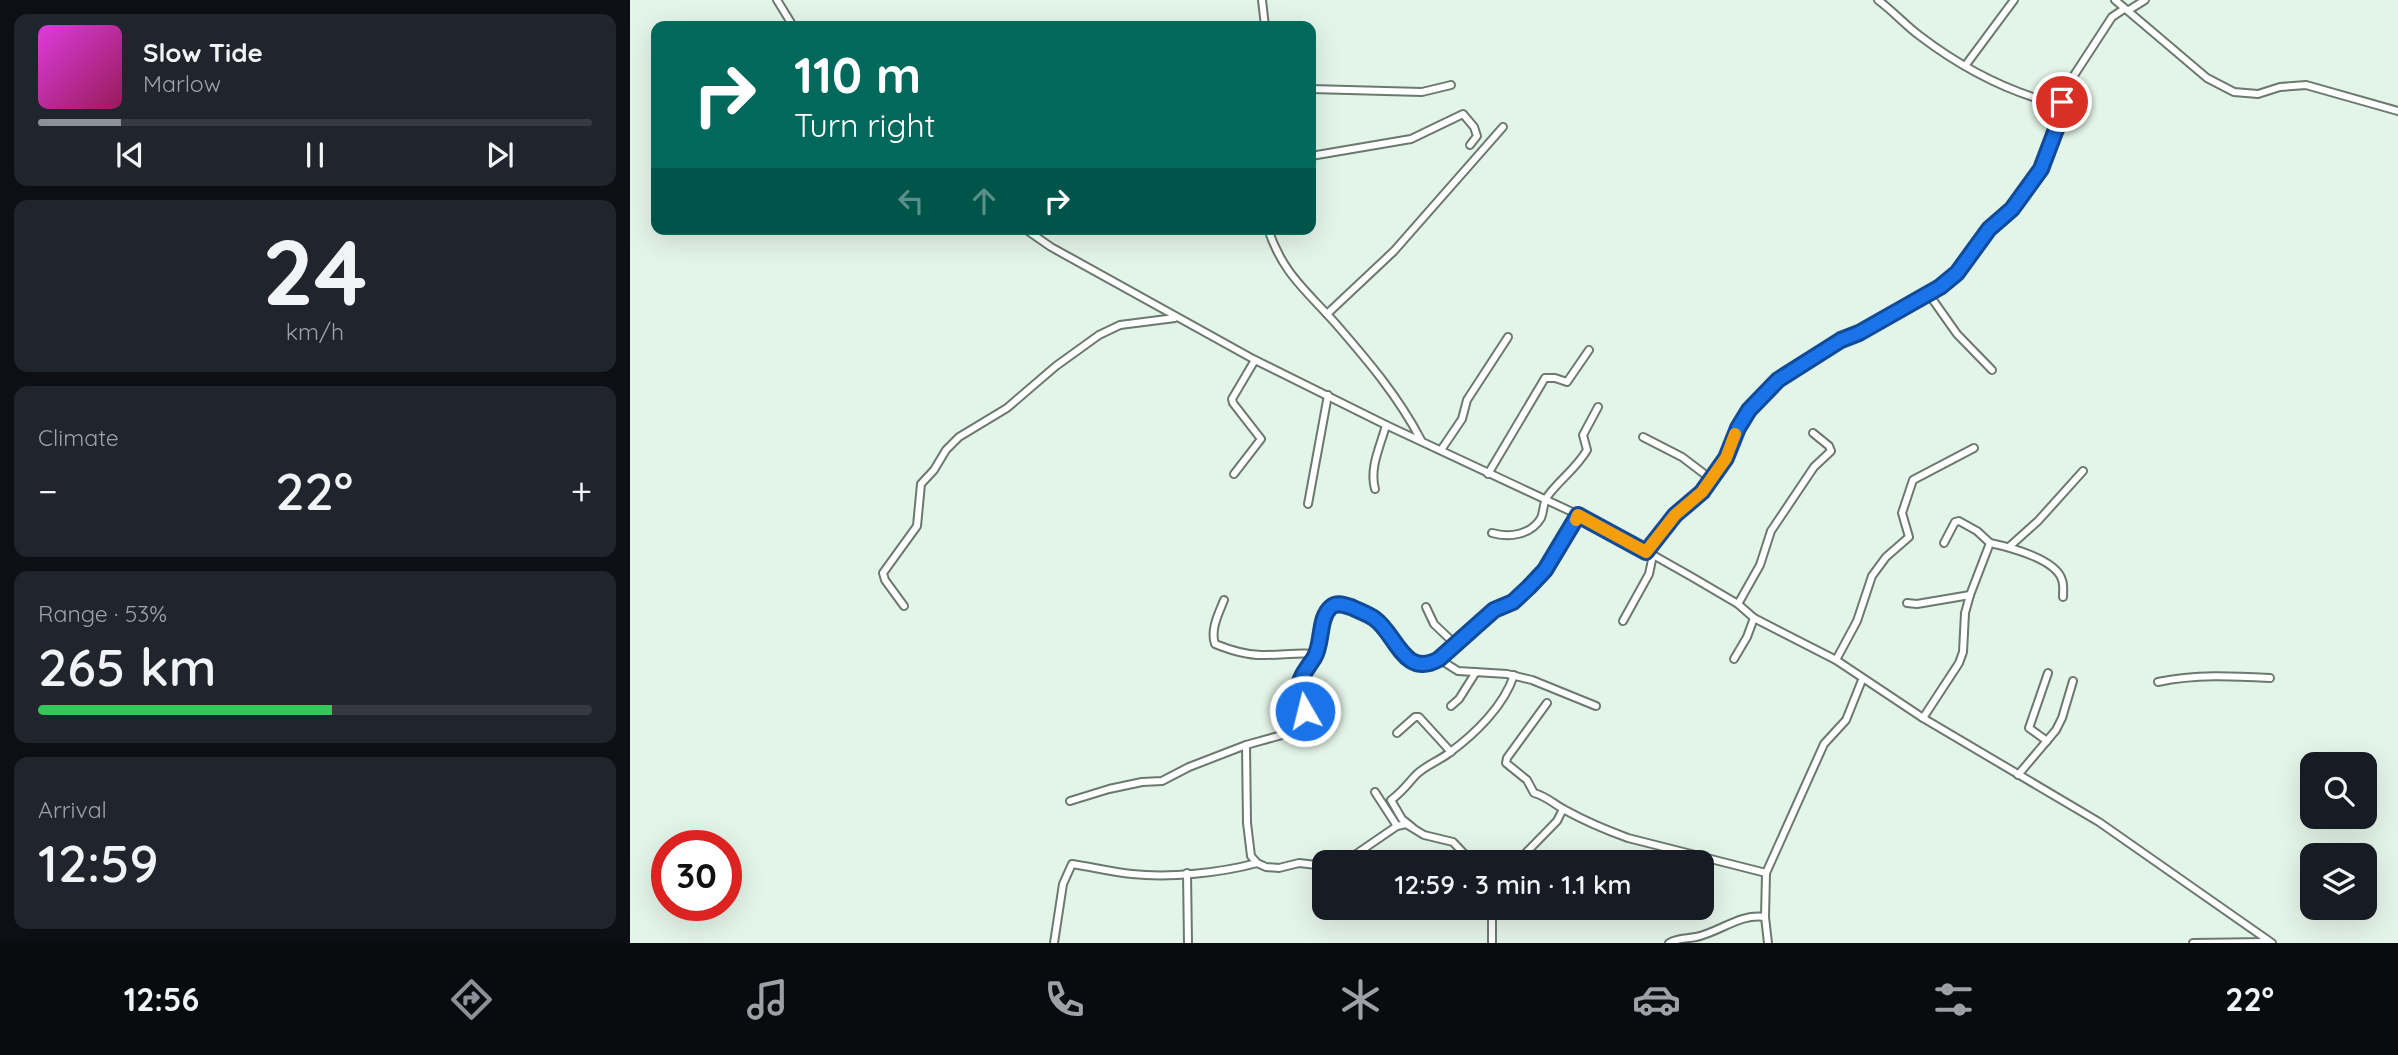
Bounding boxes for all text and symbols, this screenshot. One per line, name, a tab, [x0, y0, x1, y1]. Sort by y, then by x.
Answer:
text: Slow Tide	[143, 36, 263, 69]
text: 110 m	[794, 44, 921, 105]
icon: right	[679, 49, 770, 140]
text: Marlow	[143, 69, 221, 98]
pin	[2032, 72, 2092, 132]
icon: arrive	[2043, 83, 2081, 121]
text: Turn right	[794, 105, 935, 145]
icon: previous	[111, 136, 149, 174]
icon: pause	[296, 136, 334, 174]
icon: next	[481, 136, 519, 174]
icon: left	[892, 182, 930, 220]
icon: ahead	[965, 182, 1003, 220]
icon: right	[1038, 182, 1076, 220]
text: 24	[262, 214, 368, 328]
text: km/h	[286, 317, 344, 346]
text: Climate	[38, 423, 119, 452]
text: 22°	[275, 458, 353, 523]
text: −	[38, 467, 58, 515]
text: +	[571, 467, 592, 515]
text: Range · 53%	[38, 599, 167, 628]
text: 265 km	[38, 634, 217, 699]
position arrow	[1268, 674, 1342, 748]
map controls	[2300, 752, 2377, 920]
button: search	[2300, 752, 2377, 829]
text: Arrival	[38, 795, 107, 824]
text: 12:59	[38, 830, 159, 895]
speed limit sign: 30	[651, 830, 742, 921]
button: layers	[2300, 843, 2377, 920]
text: 12:59 · 3 min · 1.1 km	[1395, 868, 1631, 901]
icon: directions	[447, 975, 496, 1024]
icon: music	[743, 975, 792, 1024]
icon: phone	[1040, 975, 1089, 1024]
icon: climate	[1336, 975, 1385, 1024]
icon: car	[1632, 975, 1681, 1024]
icon: filters	[1929, 975, 1978, 1024]
text: 12:56	[124, 979, 199, 1019]
text: 22°	[2225, 979, 2274, 1019]

